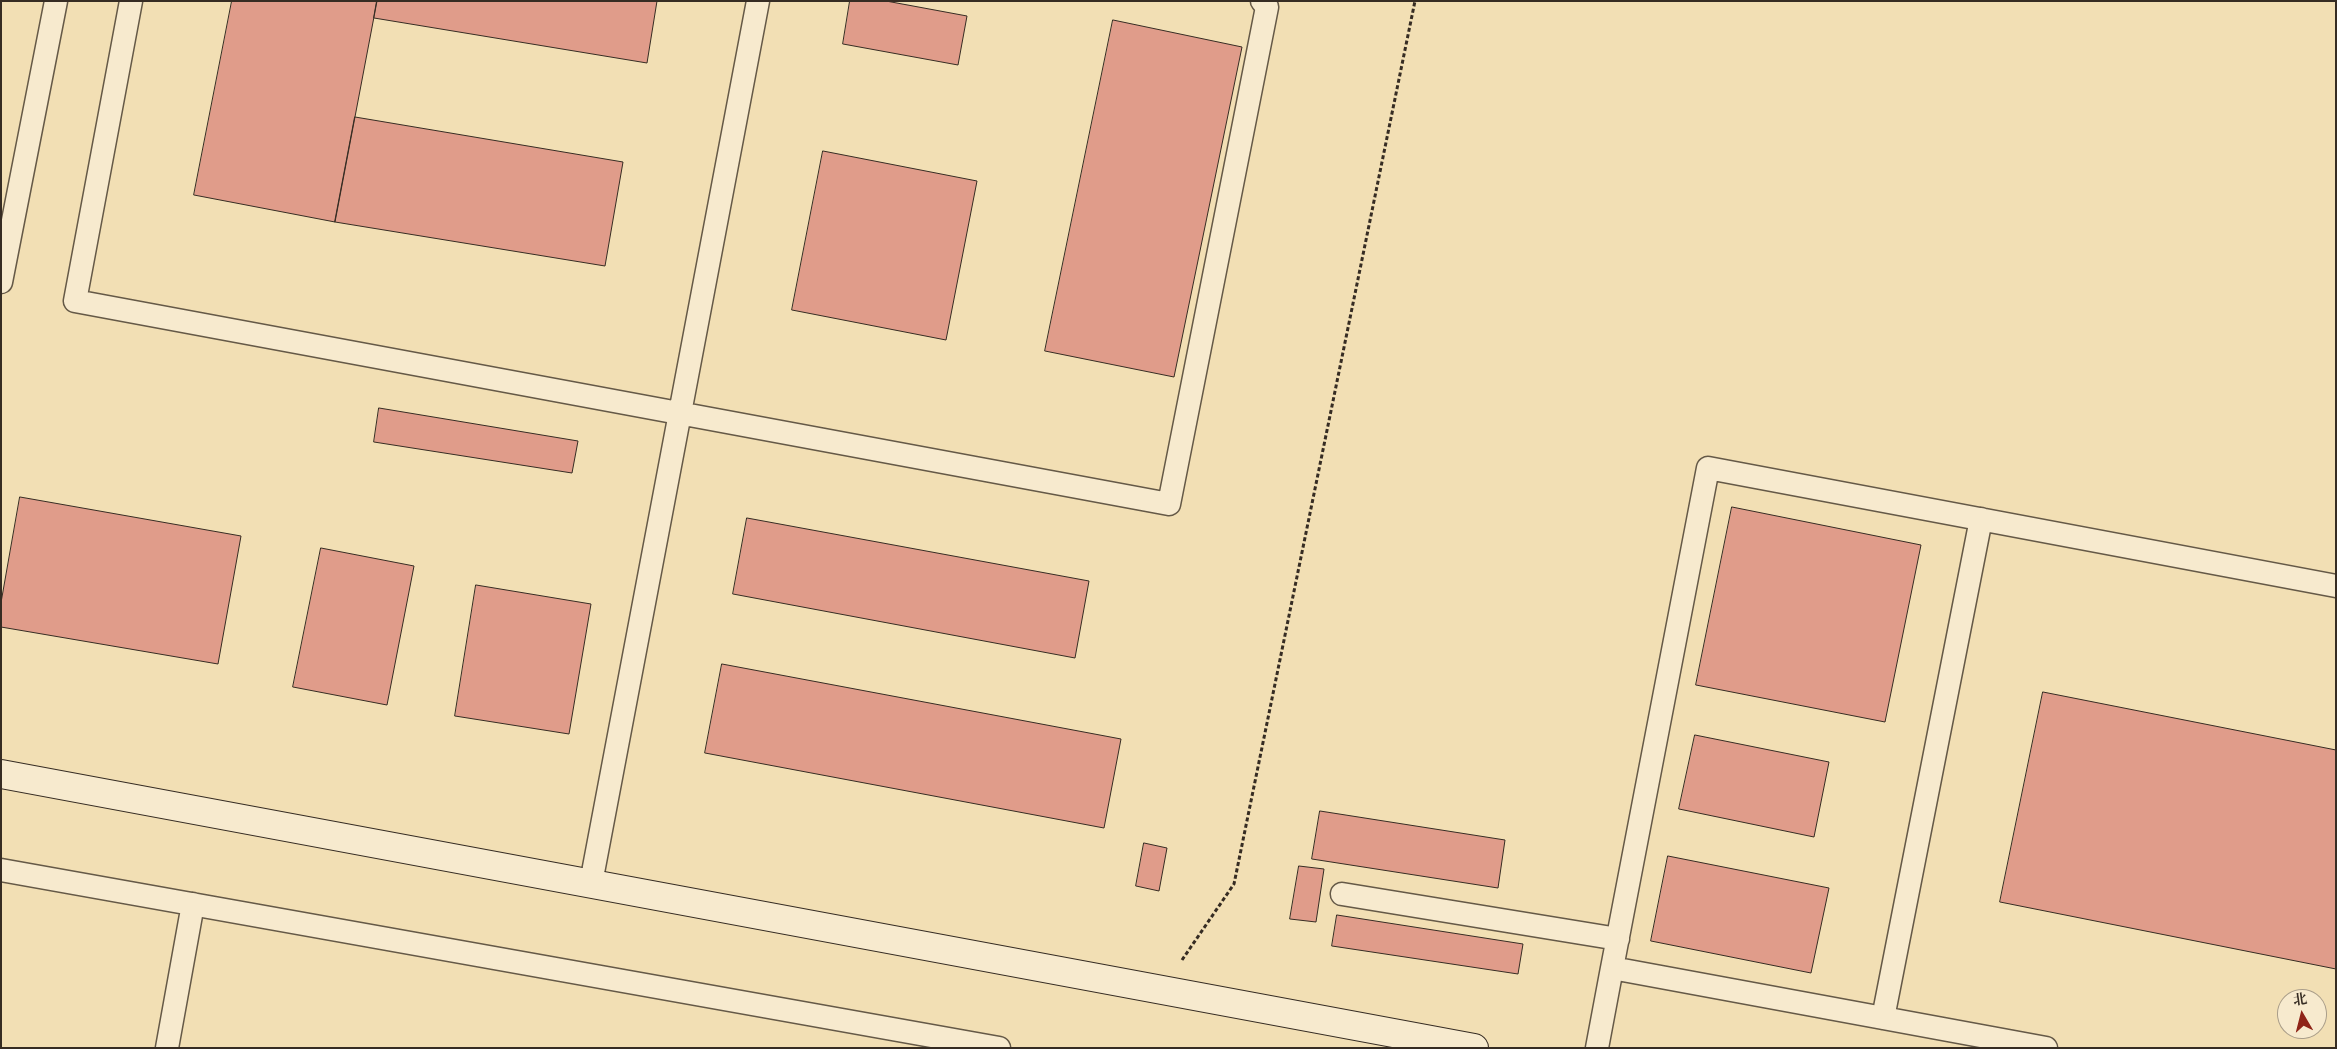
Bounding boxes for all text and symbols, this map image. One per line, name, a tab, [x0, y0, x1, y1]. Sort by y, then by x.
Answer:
north arrow	[2277, 989, 2327, 1039]
text: 北	[2292, 990, 2308, 1010]

